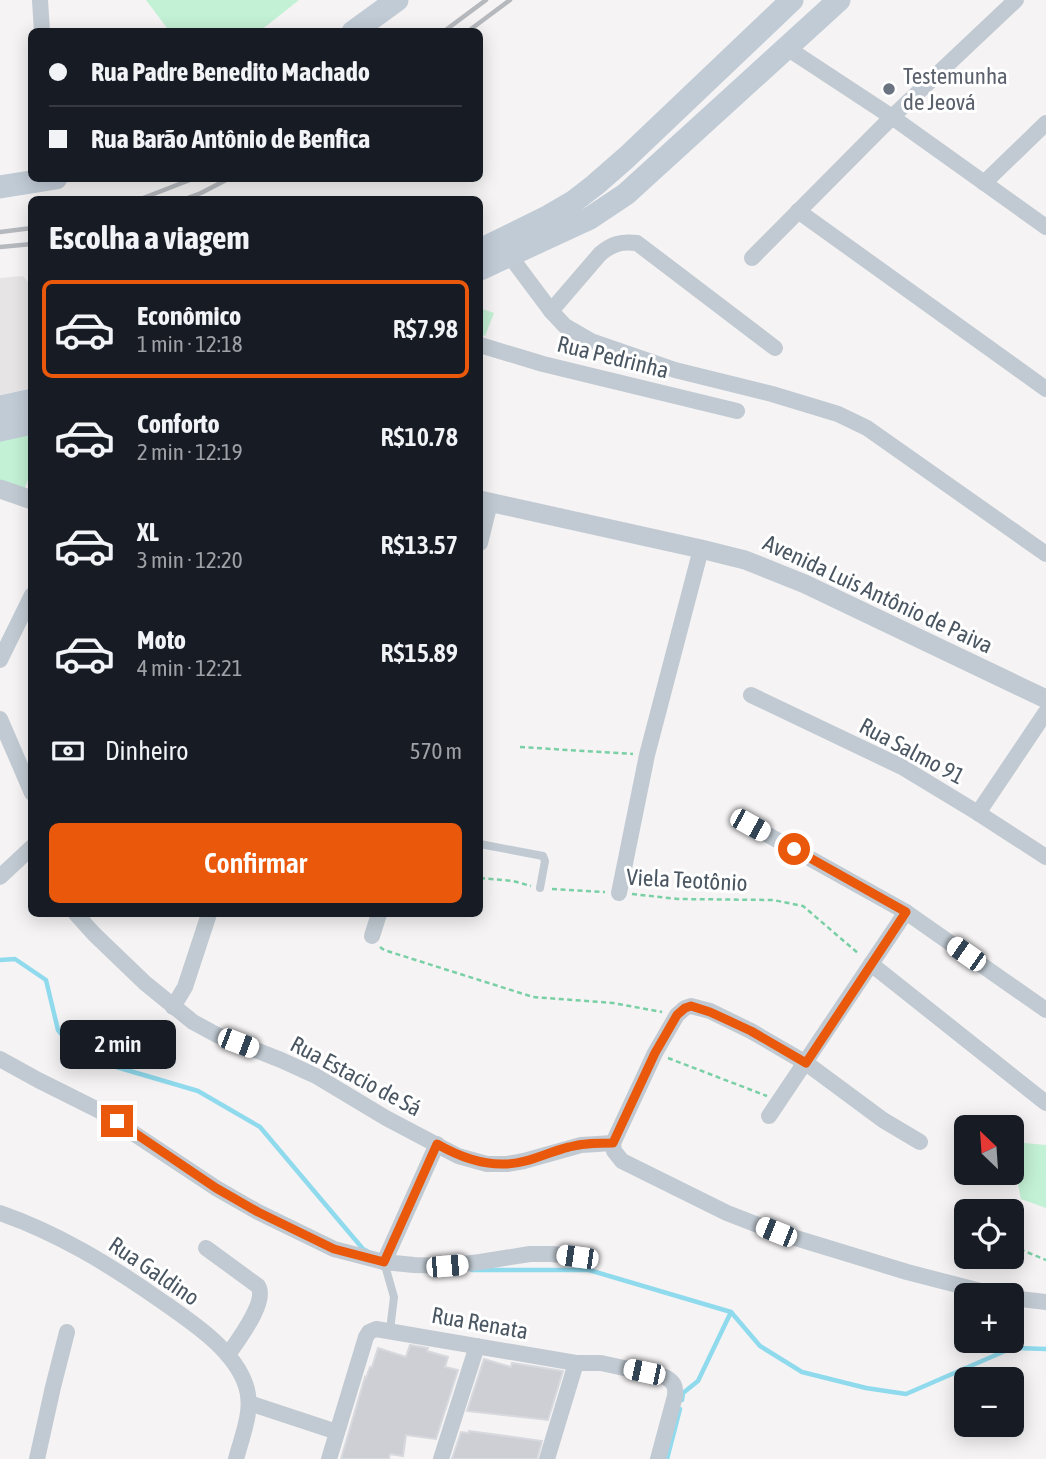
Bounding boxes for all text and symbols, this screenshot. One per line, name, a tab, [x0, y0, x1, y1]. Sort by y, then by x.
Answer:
text: Rua Padre Benedito Machado	[91, 57, 370, 87]
place label: Testemunha de Jeová	[903, 63, 1008, 115]
marker: Testemunha de Jeová	[881, 81, 897, 97]
text: Rua Barão Antônio de Benfica	[91, 124, 370, 154]
text: Escolha a viagem	[49, 219, 249, 256]
icon: car	[53, 298, 116, 361]
text: Econômico	[137, 301, 241, 331]
text: R$7.98	[393, 314, 458, 344]
text: 1 min · 12:18	[137, 331, 243, 357]
street label: Rua Pedrinha	[555, 331, 671, 383]
icon: car	[53, 406, 116, 469]
text: Conforto	[137, 409, 220, 439]
text: R$10.78	[381, 422, 458, 452]
text: 2 min · 12:19	[137, 439, 243, 465]
icon: car	[53, 514, 116, 577]
text: XL	[137, 517, 159, 547]
street label: Avenida Luis Antônio de Paiva	[759, 529, 997, 659]
text: R$13.57	[381, 530, 458, 560]
text: 3 min · 12:20	[137, 547, 243, 573]
icon: car	[53, 622, 116, 685]
text: Moto	[137, 625, 186, 655]
text: R$15.89	[381, 638, 458, 668]
text: 4 min · 12:21	[137, 655, 243, 681]
street label: Rua Salmo 91	[855, 713, 969, 789]
icon: cash	[49, 732, 87, 770]
text: Dinheiro	[105, 736, 188, 766]
text: 570 m	[410, 738, 462, 764]
car	[727, 806, 774, 844]
button: Confirmar	[49, 823, 462, 903]
route start	[778, 833, 810, 865]
street label: Viela Teotônio	[626, 864, 748, 896]
car	[943, 933, 990, 975]
callout: 2 min	[59, 1020, 175, 1068]
car	[215, 1026, 262, 1060]
text: 2 min	[95, 1031, 141, 1057]
street label: Rua Estacio de Sá	[286, 1031, 426, 1121]
route end	[101, 1105, 133, 1137]
north arrow	[954, 1115, 1024, 1185]
map controls	[954, 1115, 1024, 1437]
button: locate	[954, 1199, 1024, 1269]
car	[753, 1214, 800, 1250]
street label: Rua Galdino	[104, 1231, 204, 1311]
car	[555, 1244, 600, 1270]
car	[426, 1254, 469, 1278]
button: +	[954, 1283, 1024, 1353]
street label: Rua Renata	[430, 1302, 530, 1344]
car	[622, 1357, 667, 1387]
button: −	[954, 1367, 1024, 1437]

